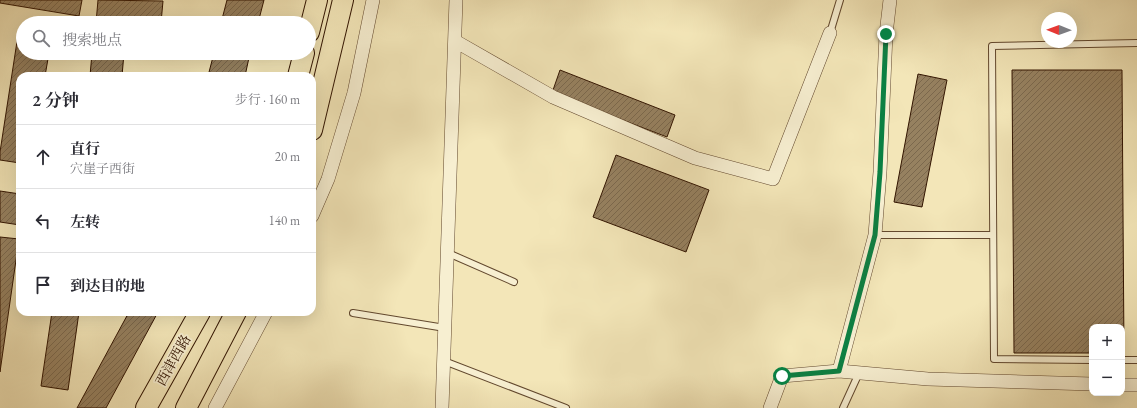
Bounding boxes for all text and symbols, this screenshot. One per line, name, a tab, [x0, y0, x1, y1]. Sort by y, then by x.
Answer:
north arrow	[1041, 12, 1077, 48]
search box	[16, 16, 316, 60]
route end	[877, 25, 895, 43]
icon: search	[30, 27, 52, 49]
text: 搜索地点	[62, 30, 122, 49]
text: 2 分钟	[32, 89, 79, 111]
text: 步行 · 160 m	[235, 91, 300, 108]
text: 直行	[70, 139, 100, 158]
icon: ahead	[32, 146, 54, 168]
text: 20 m	[275, 148, 300, 165]
text: 穴崖子西街	[70, 160, 135, 177]
icon: left	[32, 210, 54, 232]
text: 左转	[70, 212, 100, 231]
text: 140 m	[269, 212, 300, 229]
icon: arrive	[32, 274, 54, 296]
text: 到达目的地	[70, 276, 145, 295]
map controls	[1089, 324, 1125, 396]
button: +	[1089, 324, 1125, 360]
street label: 西津西路	[152, 331, 194, 389]
button: −	[1089, 360, 1125, 396]
route start	[773, 367, 791, 385]

